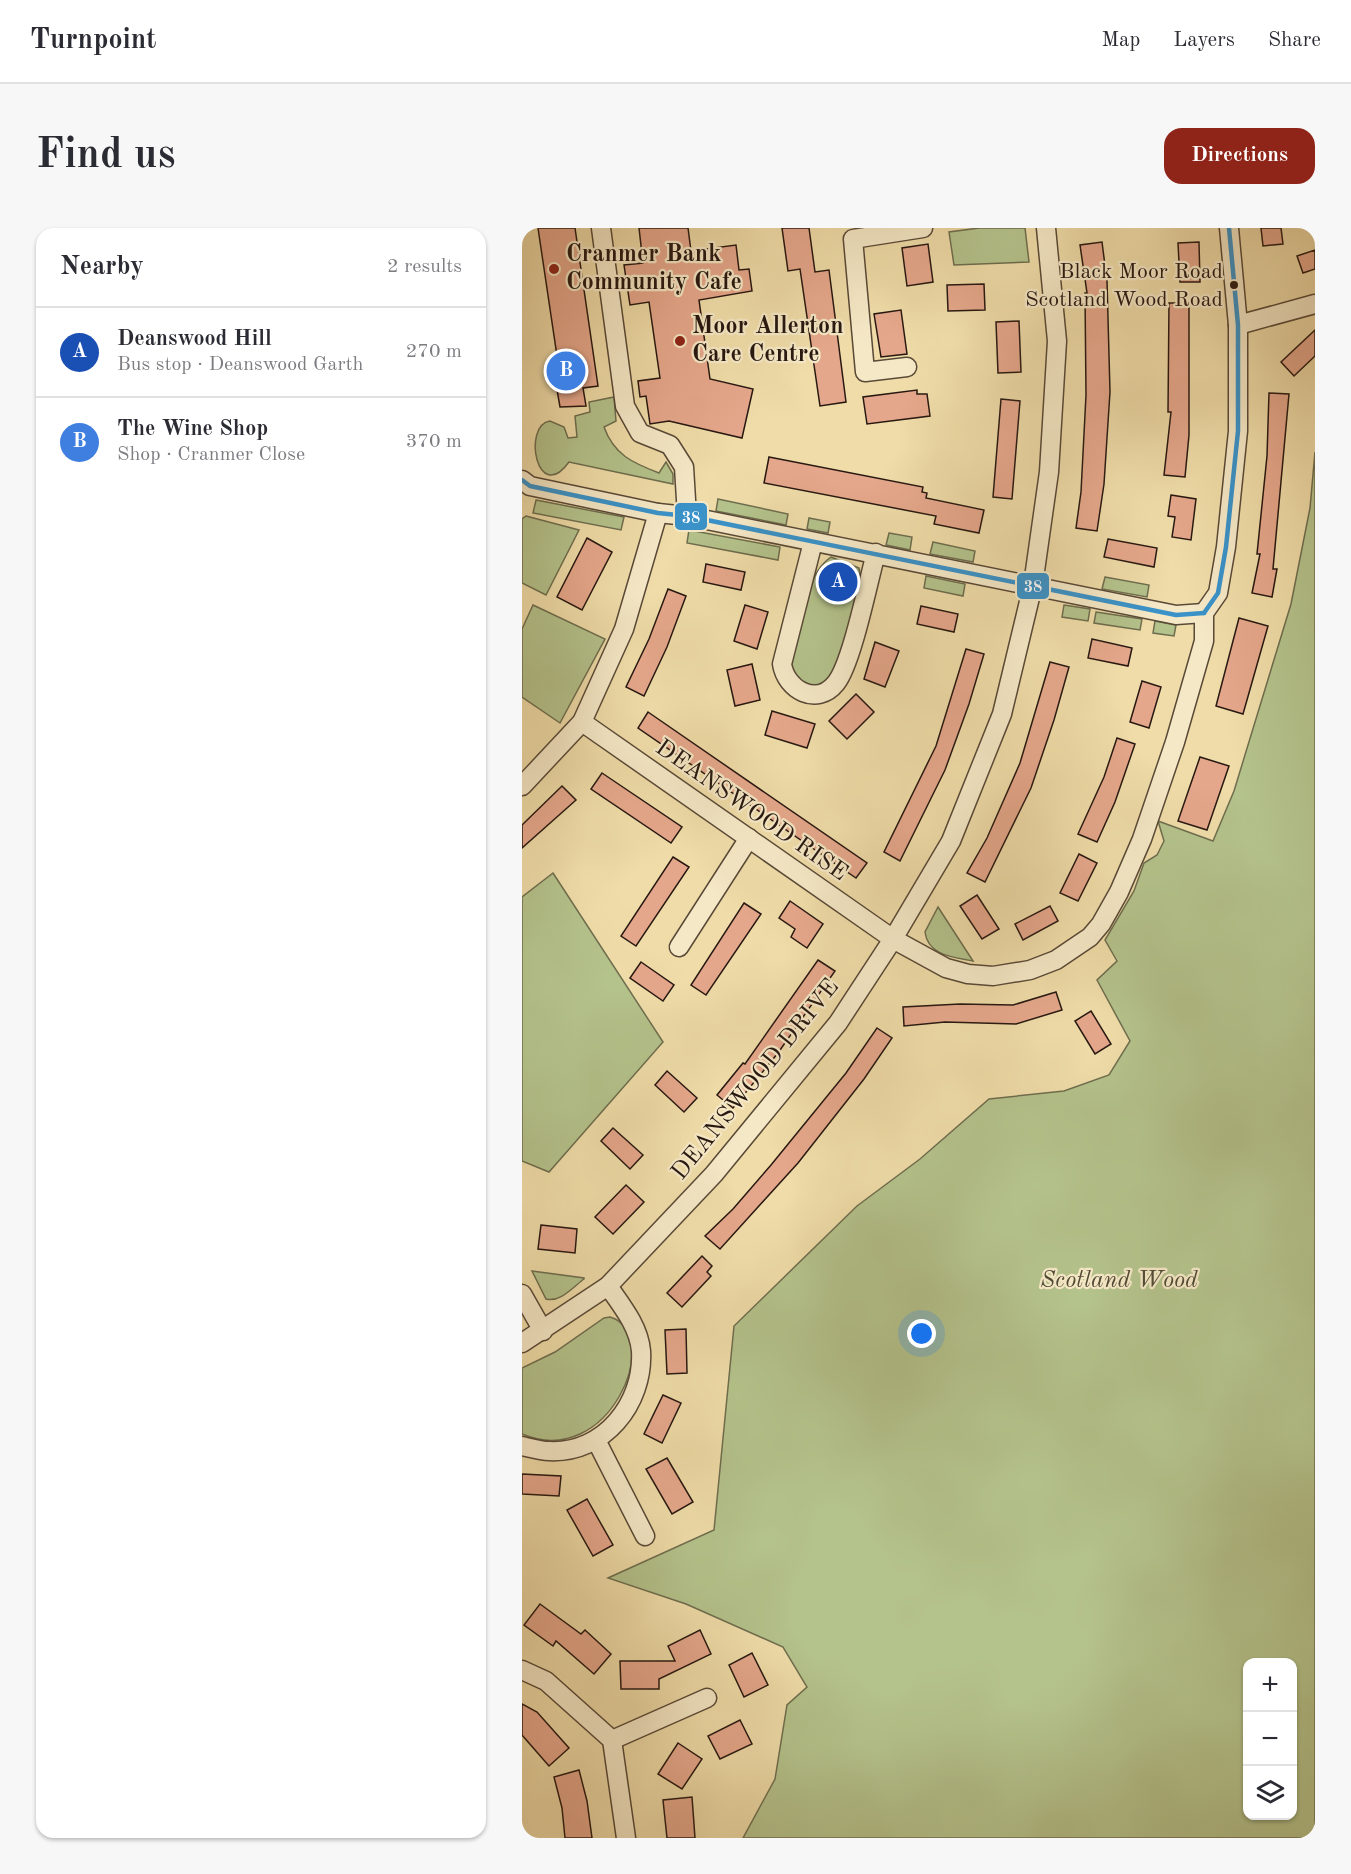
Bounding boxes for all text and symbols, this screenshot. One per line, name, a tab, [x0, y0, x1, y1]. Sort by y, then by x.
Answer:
text: Turnpoint	[30, 27, 157, 55]
text: Map	[1101, 30, 1140, 51]
text: Layers	[1173, 30, 1235, 51]
text: Share	[1268, 30, 1321, 51]
button: Directions	[1164, 128, 1315, 184]
text: Find us	[36, 135, 175, 177]
place label: Cranmer Bank Community Cafe	[566, 243, 742, 295]
text: Nearby	[60, 254, 144, 280]
text: 2 results	[387, 257, 462, 277]
place label: Black Moor Road Scotland Wood Road	[1025, 261, 1223, 311]
marker: Cranmer Bank Community Cafe	[547, 262, 561, 276]
marker: Black Moor Road Scotland Wood Road	[1228, 279, 1240, 291]
place label: Moor Allerton Care Centre	[692, 315, 844, 367]
text: Deanswood Hill	[117, 328, 272, 350]
marker: Moor Allerton Care Centre	[673, 334, 687, 348]
text: A	[72, 342, 87, 362]
text: 270 m	[406, 342, 462, 362]
pin: B	[546, 348, 585, 394]
text: Bus stop · Deanswood Garth	[117, 355, 363, 375]
text: The Wine Shop	[117, 418, 268, 440]
text: B	[72, 432, 87, 452]
text: 370 m	[406, 432, 462, 452]
text: Shop · Cranmer Close	[117, 445, 305, 465]
line badge: 38	[674, 502, 708, 531]
text: 38	[682, 511, 700, 527]
pin: A	[818, 560, 858, 604]
line badge: 38	[1016, 572, 1050, 600]
text: 38	[1024, 580, 1042, 596]
street label: DEANSWOOD RISE	[651, 736, 851, 886]
street label: DEANSWOOD DRIVE	[668, 975, 844, 1185]
park label: Scotland Wood	[1040, 1269, 1198, 1293]
your location	[907, 1319, 936, 1348]
map controls	[1243, 1658, 1297, 1820]
button: +	[1243, 1658, 1297, 1712]
button: −	[1243, 1712, 1297, 1766]
button: layers	[1243, 1766, 1297, 1820]

